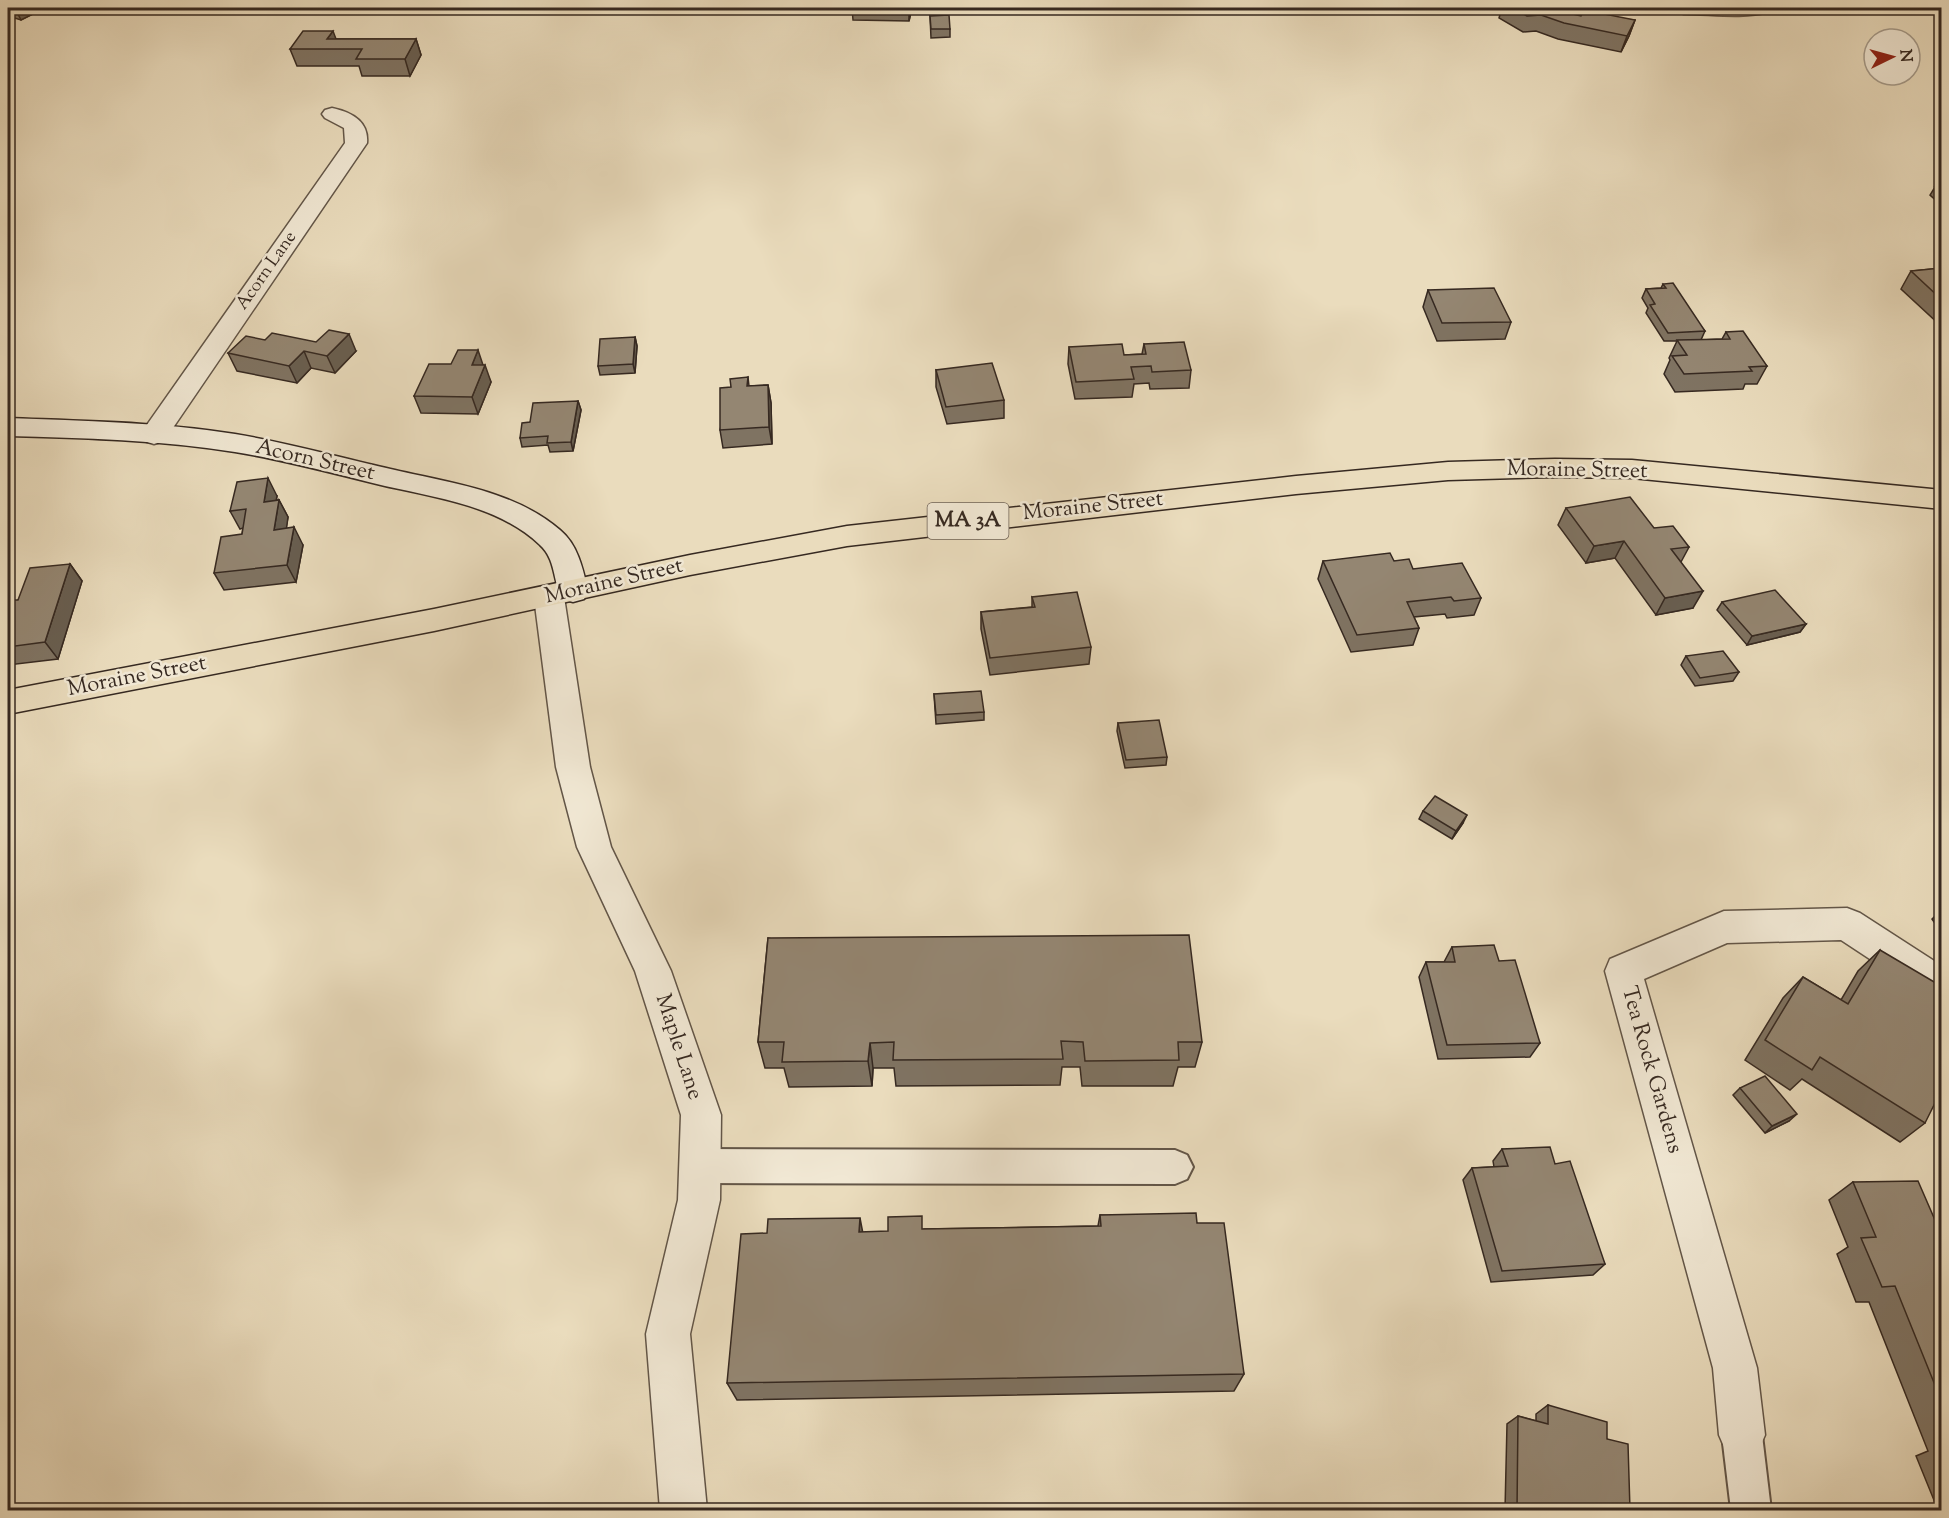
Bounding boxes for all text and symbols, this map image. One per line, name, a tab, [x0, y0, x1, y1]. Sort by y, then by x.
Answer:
north arrow	[1862, 27, 1922, 87]
text: N	[1892, 49, 1916, 63]
street label: Acorn Lane	[230, 226, 304, 316]
street label: Acorn Street	[252, 432, 378, 490]
street label: Moraine Street	[1506, 454, 1648, 488]
street label: Moraine Street	[1021, 484, 1165, 530]
road number: MA 3A	[928, 503, 1008, 539]
street label: Moraine Street	[542, 550, 687, 613]
street label: Moraine Street	[65, 648, 210, 706]
street label: Tea Rock Gardens	[1612, 983, 1690, 1157]
street label: Maple Lane	[646, 990, 710, 1104]

